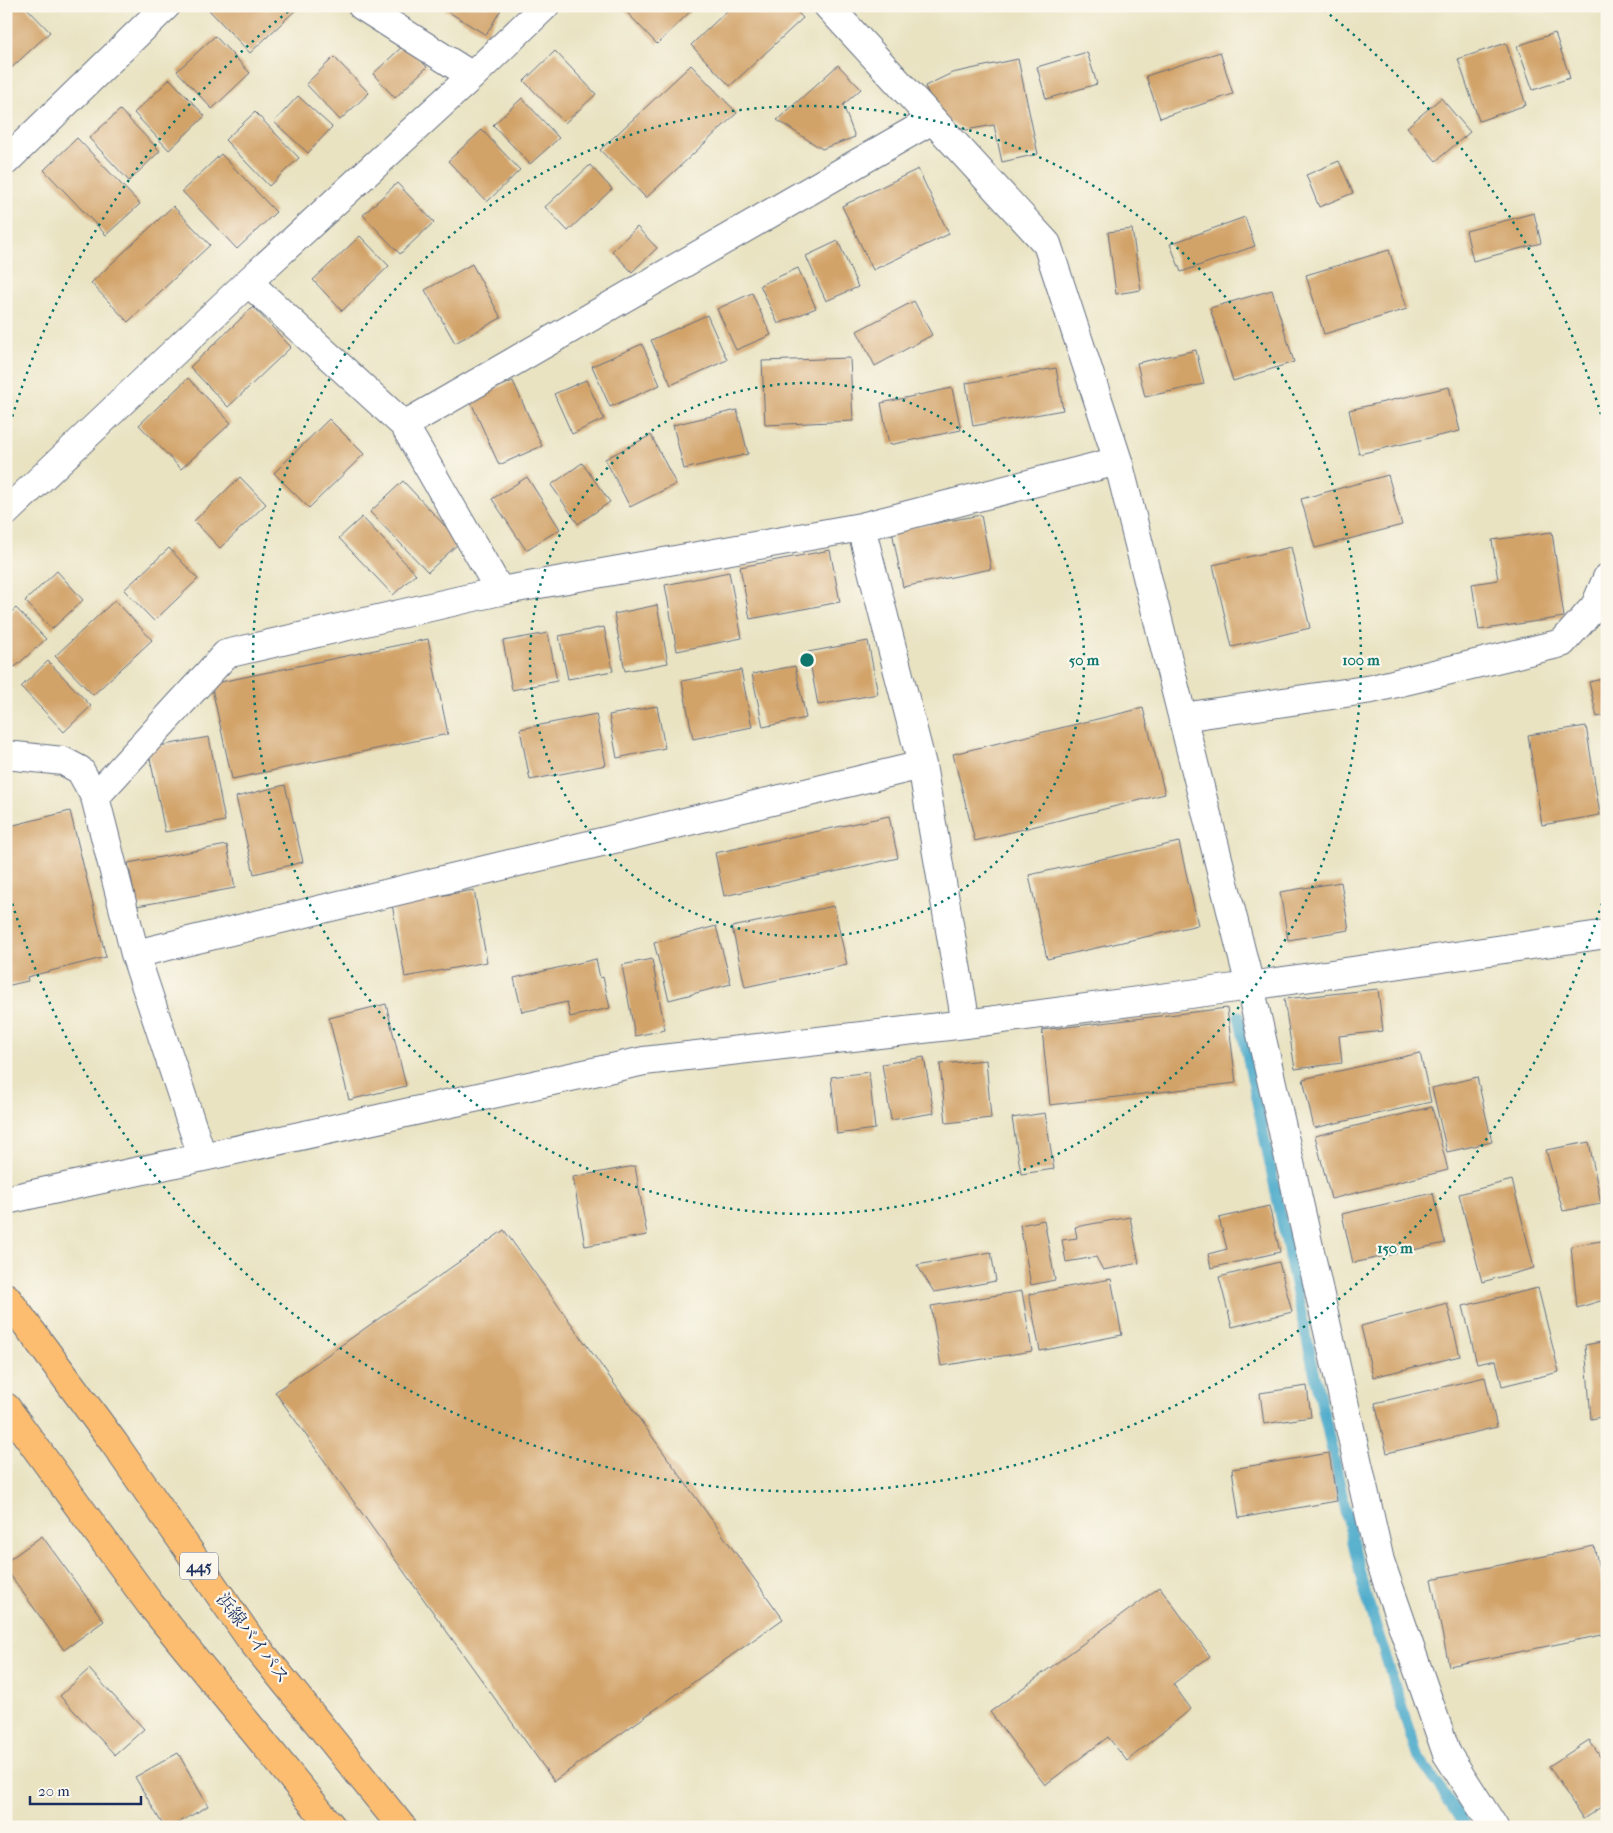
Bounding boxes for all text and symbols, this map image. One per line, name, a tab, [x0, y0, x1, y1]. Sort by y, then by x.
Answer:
centre of rings	[798, 651, 816, 669]
text: 50 m	[1069, 651, 1100, 669]
text: 100 m	[1342, 651, 1380, 669]
text: 150 m	[1377, 1239, 1413, 1257]
road number: 445	[180, 1552, 218, 1580]
street label: 浜線バイパス	[212, 1589, 293, 1688]
scale bar	[30, 1773, 141, 1805]
text: 20 m	[38, 1782, 70, 1800]

